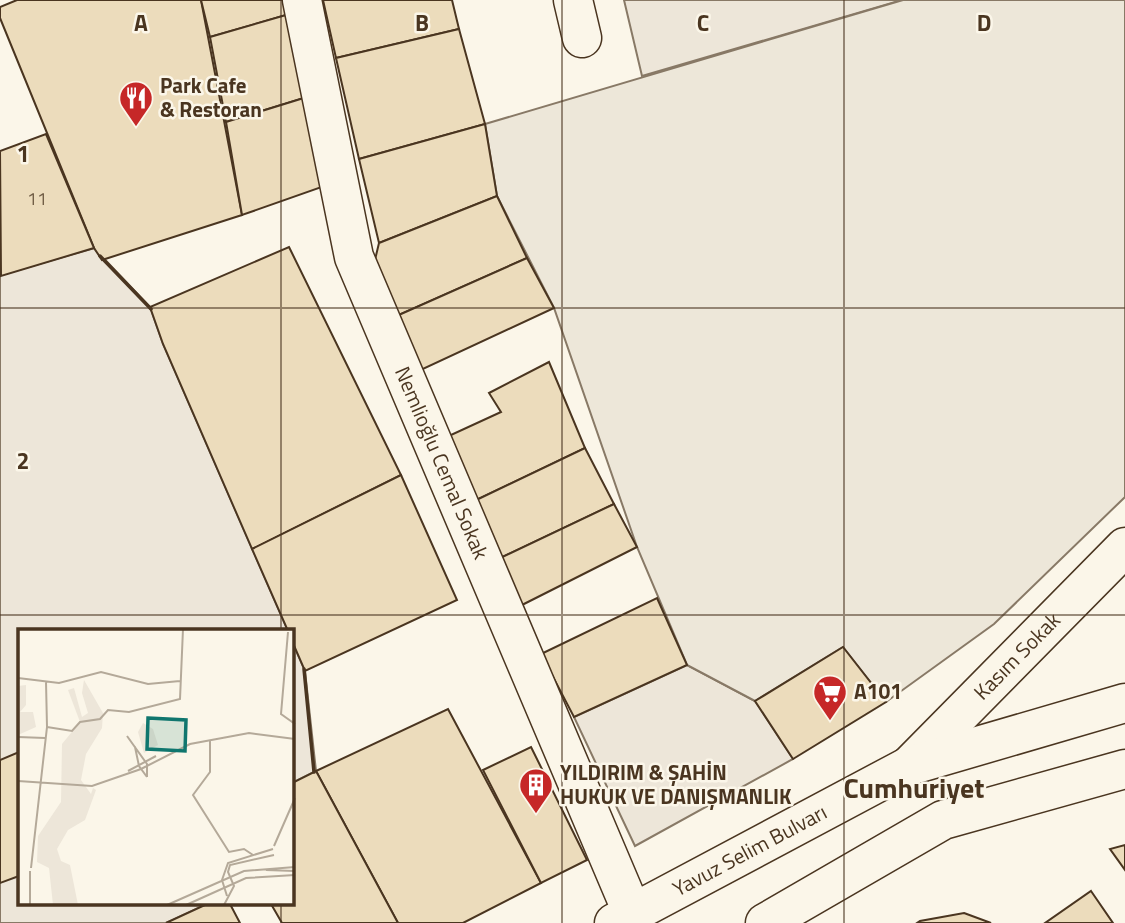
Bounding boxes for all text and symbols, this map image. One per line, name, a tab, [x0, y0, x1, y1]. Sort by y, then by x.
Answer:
text: A	[134, 5, 148, 40]
text: B	[415, 5, 429, 40]
text: C	[697, 5, 709, 40]
text: D	[977, 5, 991, 40]
place label: Park Cafe & Restoran	[160, 69, 262, 125]
restaurant icon: Park Cafe & Restoran	[117, 79, 155, 128]
text: 1	[17, 136, 29, 171]
house number: 11	[27, 185, 47, 212]
street label: Nemlioğlu Cemal Sokak	[387, 361, 497, 564]
text: 2	[17, 443, 29, 478]
street label: Kasım Sokak	[966, 605, 1067, 707]
inset map	[18, 629, 294, 906]
supermarket icon: A101	[811, 673, 849, 722]
place label: A101	[854, 675, 902, 707]
place label: YILDIRIM & ŞAHİN HUKUK VE DANIŞMANLIK	[560, 756, 792, 812]
building icon: YILDIRIM & ŞAHİN HUKUK VE DANIŞMANLIK	[517, 766, 555, 815]
district label: Cumhuriyet	[844, 766, 984, 809]
street label: Yavuz Selim Bulvarı	[667, 796, 832, 904]

